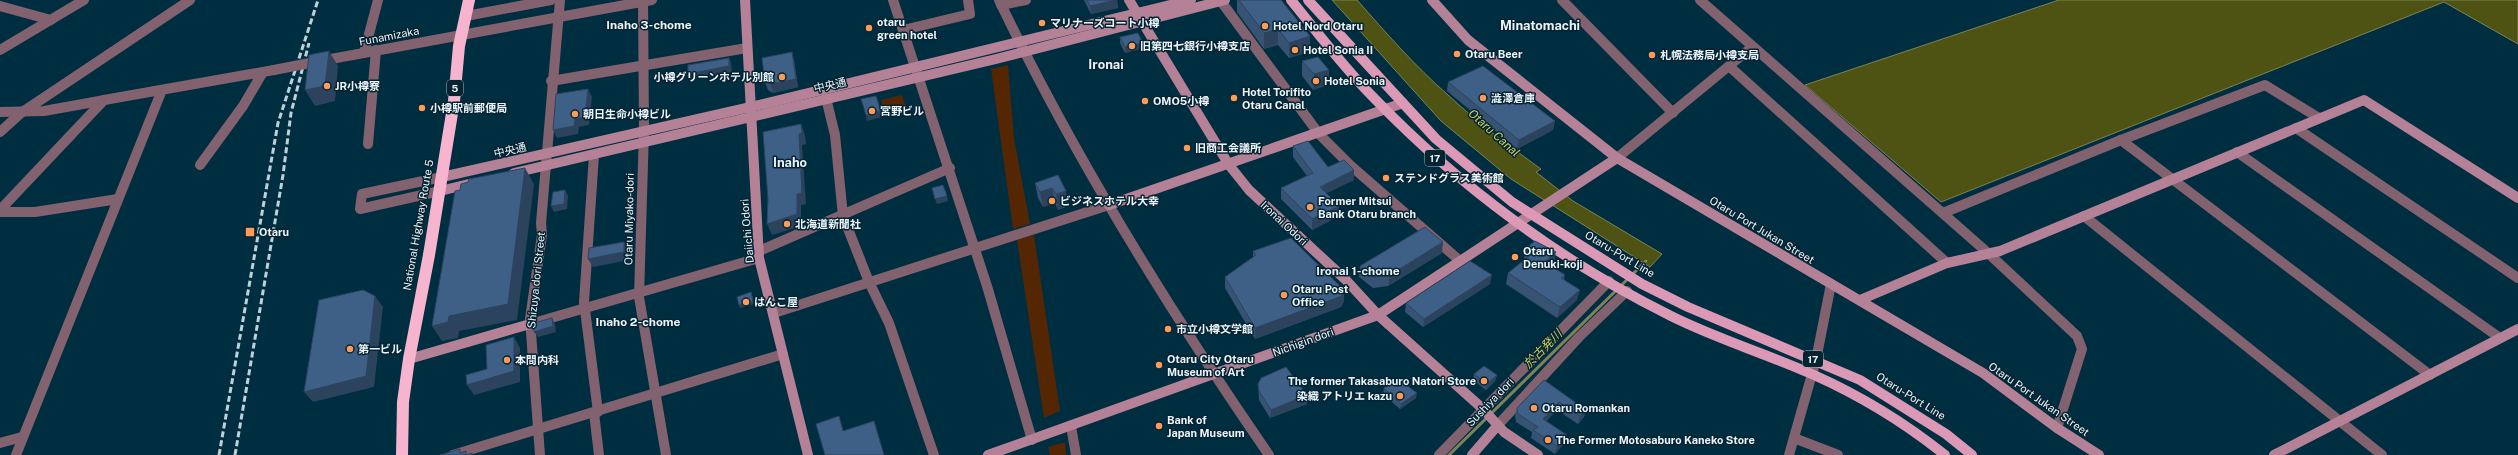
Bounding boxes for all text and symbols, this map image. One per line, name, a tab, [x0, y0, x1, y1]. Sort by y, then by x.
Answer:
place label: otaru green hotel	[877, 16, 938, 41]
place label: マリナーズコート小樽	[1050, 17, 1159, 29]
district label: Inaho 3-chome	[606, 18, 692, 32]
marker: マリナーズコート小樽	[1037, 18, 1047, 28]
district label: Minatomachi	[1500, 18, 1580, 33]
place label: Hotel Nord Otaru	[1273, 20, 1363, 32]
marker: Hotel Nord Otaru	[1260, 21, 1270, 31]
marker: otaru green hotel	[864, 23, 874, 33]
street label: Funamizaka	[358, 24, 420, 48]
place label: 旧第四七銀行小樽支店	[1140, 40, 1250, 52]
marker: 旧第四七銀行小樽支店	[1127, 41, 1137, 51]
place label: Hotel Sonia II	[1303, 44, 1373, 56]
marker: Hotel Sonia II	[1290, 45, 1300, 55]
place label: Otaru Beer	[1465, 48, 1523, 60]
marker: Otaru Beer	[1452, 49, 1462, 59]
place label: 札幌法務局小樽支局	[1660, 49, 1759, 61]
marker: 札幌法務局小樽支局	[1647, 50, 1657, 60]
district label: Ironai	[1088, 57, 1124, 72]
place label: 小樽グリーンホテル別館	[654, 71, 774, 83]
marker: 小樽グリーンホテル別館	[777, 72, 787, 82]
street label: 中央通	[813, 75, 847, 95]
place label: Hotel Sonia	[1324, 75, 1385, 87]
marker: Hotel Sonia	[1311, 76, 1321, 86]
place label: JR小樽寮	[335, 80, 380, 92]
road number: 5	[447, 80, 463, 96]
marker: JR小樽寮	[322, 81, 332, 91]
place label: Hotel Torifito Otaru Canal	[1242, 86, 1311, 111]
place label: 澁澤倉庫	[1491, 92, 1535, 104]
marker: Hotel Torifito Otaru Canal	[1229, 93, 1239, 103]
marker: 澁澤倉庫	[1478, 93, 1488, 103]
place label: OMO5小樽	[1153, 95, 1209, 107]
marker: OMO5小樽	[1140, 96, 1150, 106]
place label: 小樽駅前郵便局	[430, 102, 507, 114]
marker: 小樽駅前郵便局	[417, 103, 427, 113]
place label: 宮野ビル	[880, 105, 924, 117]
marker: 宮野ビル	[867, 106, 877, 116]
water label: Otaru Canal	[1465, 106, 1523, 160]
place label: 朝日生命小樽ビル	[583, 108, 671, 120]
marker: 朝日生命小樽ビル	[570, 109, 580, 119]
street label: 中央通	[493, 140, 527, 160]
place label: 旧商工会議所	[1195, 142, 1261, 154]
marker: 旧商工会議所	[1182, 143, 1192, 153]
road number: 17	[1425, 150, 1445, 166]
district label: Inaho	[773, 155, 807, 170]
street label: National Highway Route 5	[401, 159, 435, 291]
place label: ステンドグラス美術館	[1394, 172, 1504, 184]
street label: Otaru Miyako-dori	[622, 173, 636, 265]
marker: ステンドグラス美術館	[1381, 173, 1391, 183]
street label: Otaru Port Jukan Street	[1708, 194, 1816, 266]
place label: ビジネスホテル大幸	[1060, 195, 1159, 207]
place label: Former Mitsui Bank Otaru branch	[1318, 195, 1416, 220]
marker: ビジネスホテル大幸	[1047, 196, 1057, 206]
street label: Daiichi Odori	[738, 198, 756, 264]
street label: Ironai Odori	[1258, 198, 1310, 248]
marker: Former Mitsui Bank Otaru branch	[1305, 202, 1315, 212]
place label: 北海道新聞社	[795, 218, 861, 230]
marker: 北海道新聞社	[782, 219, 792, 229]
marker: Otaru	[244, 226, 256, 238]
place label: Otaru	[259, 226, 289, 238]
street label: Otaru-Port Line	[1583, 228, 1657, 280]
street label: Shizuya dori Street	[525, 231, 547, 329]
place label: Otaru Denuki-koji	[1523, 245, 1583, 270]
marker: Otaru Denuki-koji	[1510, 252, 1520, 262]
district label: Ironai 1-chome	[1316, 264, 1400, 278]
place label: Otaru Post Office	[1292, 283, 1349, 308]
marker: Otaru Post Office	[1279, 290, 1289, 300]
place label: はんこ屋	[754, 296, 798, 308]
marker: はんこ屋	[741, 297, 751, 307]
district label: Inaho 2-chome	[596, 315, 681, 329]
place label: 市立小樽文学館	[1176, 323, 1253, 335]
marker: 市立小樽文学館	[1163, 324, 1173, 334]
street label: Nichigin dori	[1271, 325, 1335, 359]
water label: 於古発川	[1521, 326, 1566, 371]
place label: 第一ビル	[358, 343, 402, 355]
marker: 第一ビル	[345, 344, 355, 354]
road number: 17	[1803, 351, 1823, 367]
place label: Otaru City Otaru Museum of Art	[1167, 353, 1254, 378]
place label: 本間内科	[515, 354, 559, 366]
marker: 本間内科	[502, 355, 512, 365]
marker: Otaru City Otaru Museum of Art	[1154, 360, 1164, 370]
street label: Otaru Port Jukan Street	[1986, 360, 2092, 438]
street label: Otaru-Port Line	[1874, 370, 1948, 422]
place label: The former Takasaburo Natori Store	[1288, 375, 1476, 387]
street label: Sushiya dori	[1464, 375, 1516, 429]
marker: The former Takasaburo Natori Store	[1479, 376, 1489, 386]
place label: 染織 アトリエ kazu	[1297, 390, 1392, 402]
marker: 染織 アトリエ kazu	[1395, 391, 1405, 401]
place label: Otaru Romankan	[1542, 402, 1630, 414]
marker: Otaru Romankan	[1529, 403, 1539, 413]
place label: Bank of Japan Museum	[1167, 414, 1245, 439]
marker: Bank of Japan Museum	[1154, 421, 1164, 431]
place label: The Former Motosaburo Kaneko Store	[1556, 434, 1755, 446]
marker: The Former Motosaburo Kaneko Store	[1543, 435, 1553, 445]

